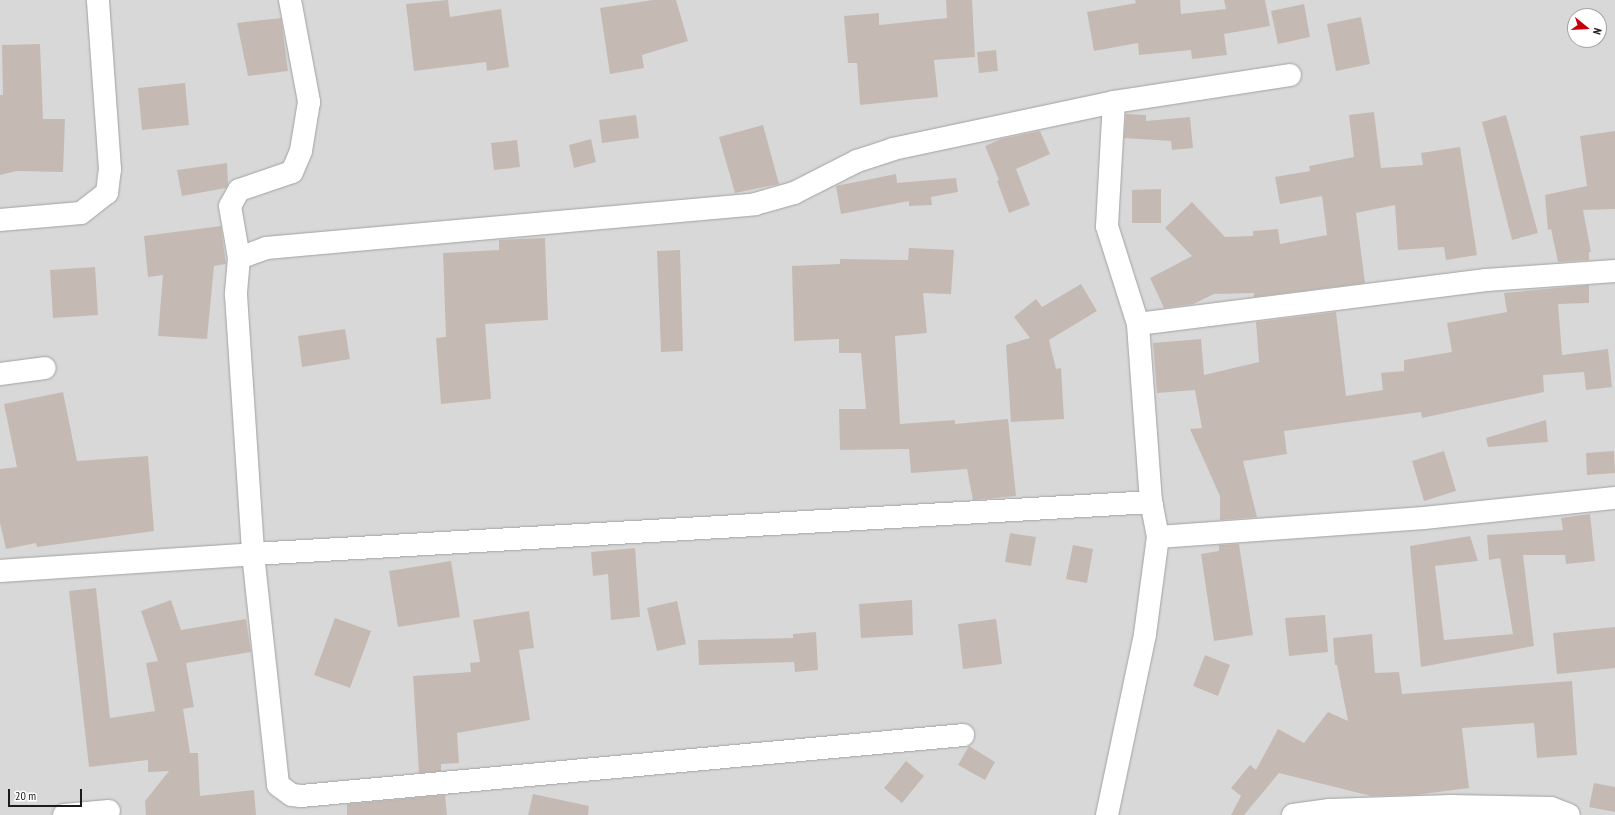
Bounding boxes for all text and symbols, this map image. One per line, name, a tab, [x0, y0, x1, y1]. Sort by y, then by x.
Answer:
north arrow	[1567, 8, 1607, 48]
text: N	[1590, 26, 1605, 36]
scale bar	[10, 781, 84, 807]
text: 20 m	[15, 788, 36, 803]

